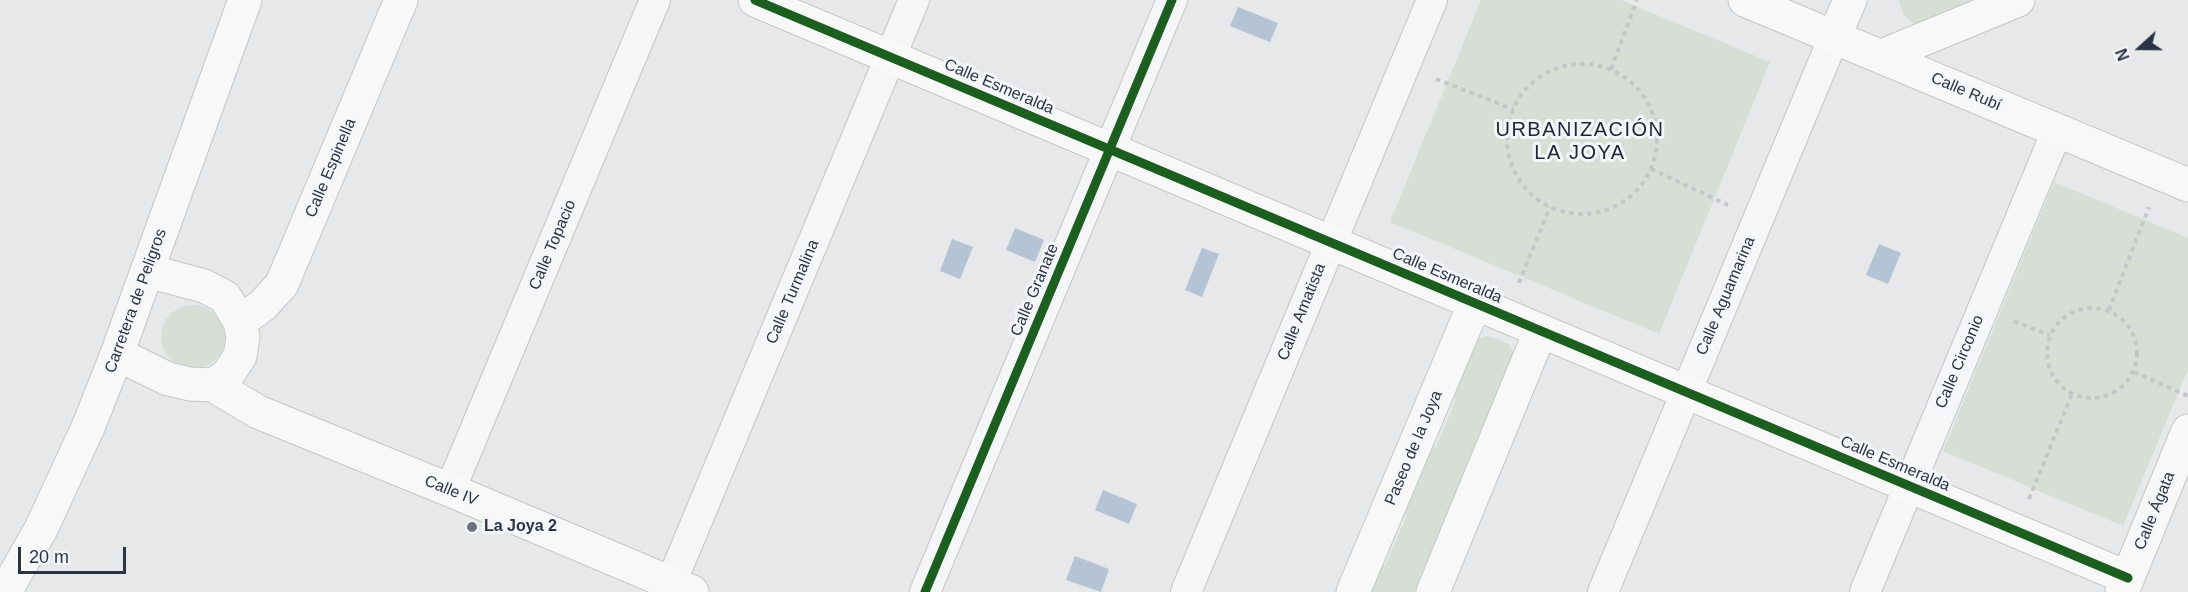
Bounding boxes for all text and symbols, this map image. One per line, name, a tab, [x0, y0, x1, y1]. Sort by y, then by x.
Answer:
north arrow	[2110, 18, 2170, 78]
text: N	[2113, 46, 2133, 63]
street label: Calle Esmeralda	[941, 55, 1057, 119]
street label: Calle Rubí	[1928, 69, 2004, 115]
street label: Calle Espinella	[301, 116, 361, 220]
district label: URBANIZACIÓN LA JOYA	[1495, 118, 1665, 165]
street label: Calle Topacio	[525, 197, 581, 293]
street label: Carretera de Peligros	[101, 226, 171, 376]
street label: Calle Aguamarina	[1692, 234, 1760, 358]
street label: Calle Turmalina	[762, 237, 824, 347]
street label: Calle Granate	[1007, 241, 1063, 339]
street label: Calle Esmeralda	[1389, 244, 1505, 308]
street label: Calle Amatista	[1274, 261, 1330, 363]
street label: Calle Circonio	[1932, 312, 1988, 412]
street label: Paseo de la Joya	[1381, 388, 1447, 508]
street label: Calle Esmeralda	[1837, 432, 1953, 496]
street label: Calle Ágata	[2131, 469, 2179, 553]
street label: Calle IV	[421, 472, 481, 510]
place label: La Joya 2	[484, 517, 557, 537]
marker: La Joya 2	[465, 520, 479, 534]
scale bar	[21, 535, 129, 573]
text: 20 m	[29, 547, 69, 567]

